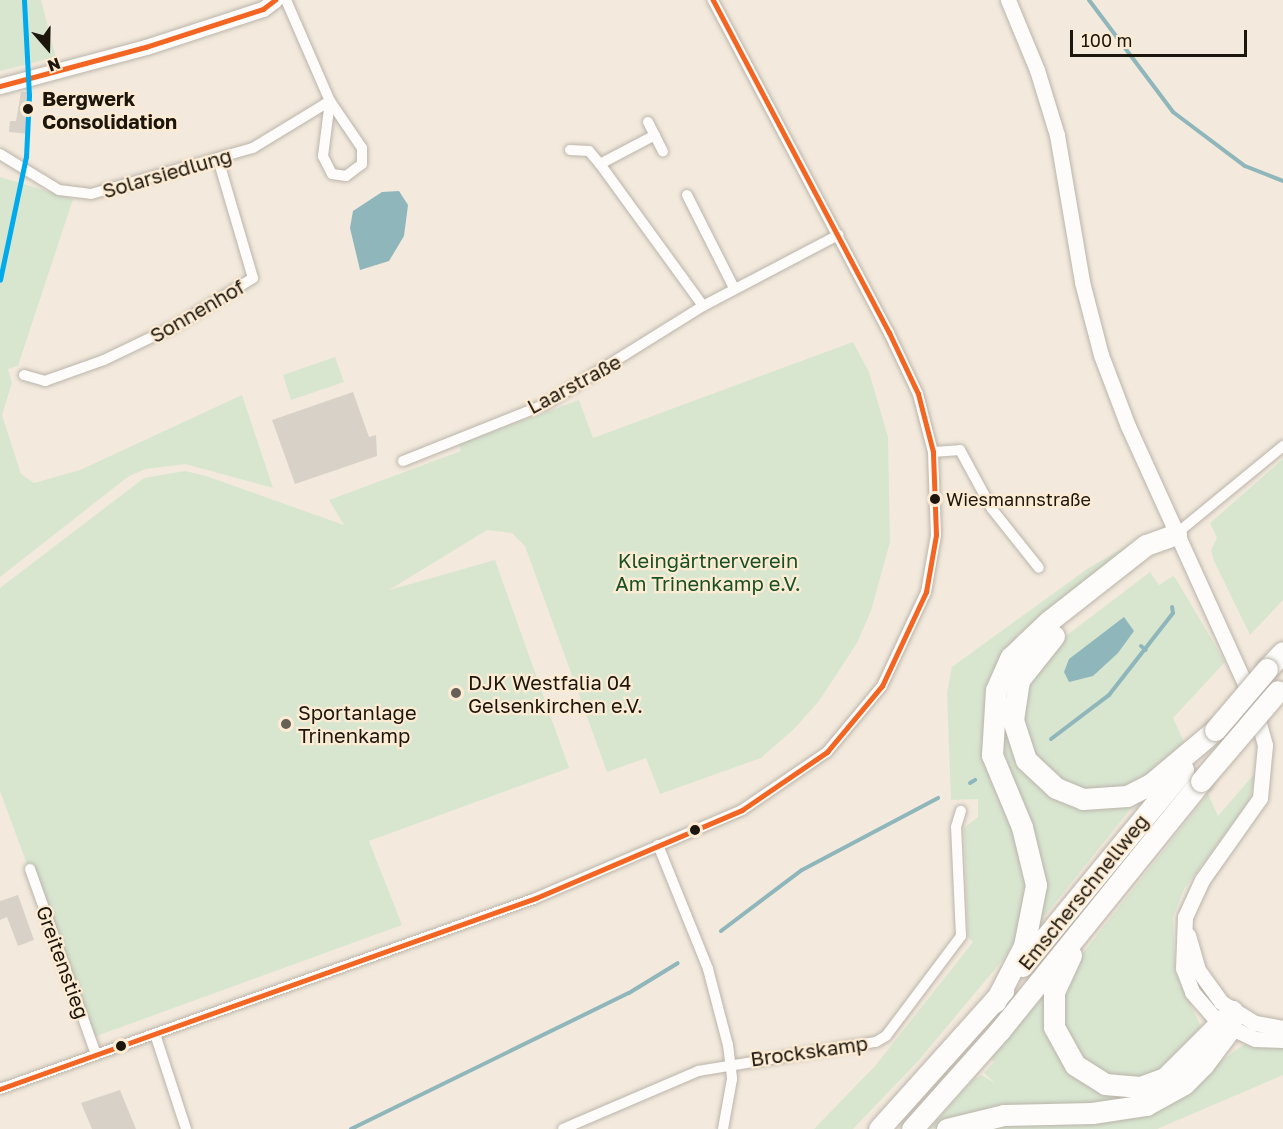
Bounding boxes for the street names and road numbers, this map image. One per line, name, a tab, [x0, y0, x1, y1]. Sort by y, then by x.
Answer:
street label: Solarsiedlung	[100, 143, 234, 203]
street label: Sonnenhof	[146, 274, 248, 348]
street label: Laarstraße	[523, 349, 625, 419]
street label: Emscherschnellweg	[1013, 809, 1153, 975]
street label: Greitenstieg	[31, 902, 95, 1022]
street label: Brockskamp	[749, 1031, 869, 1071]

